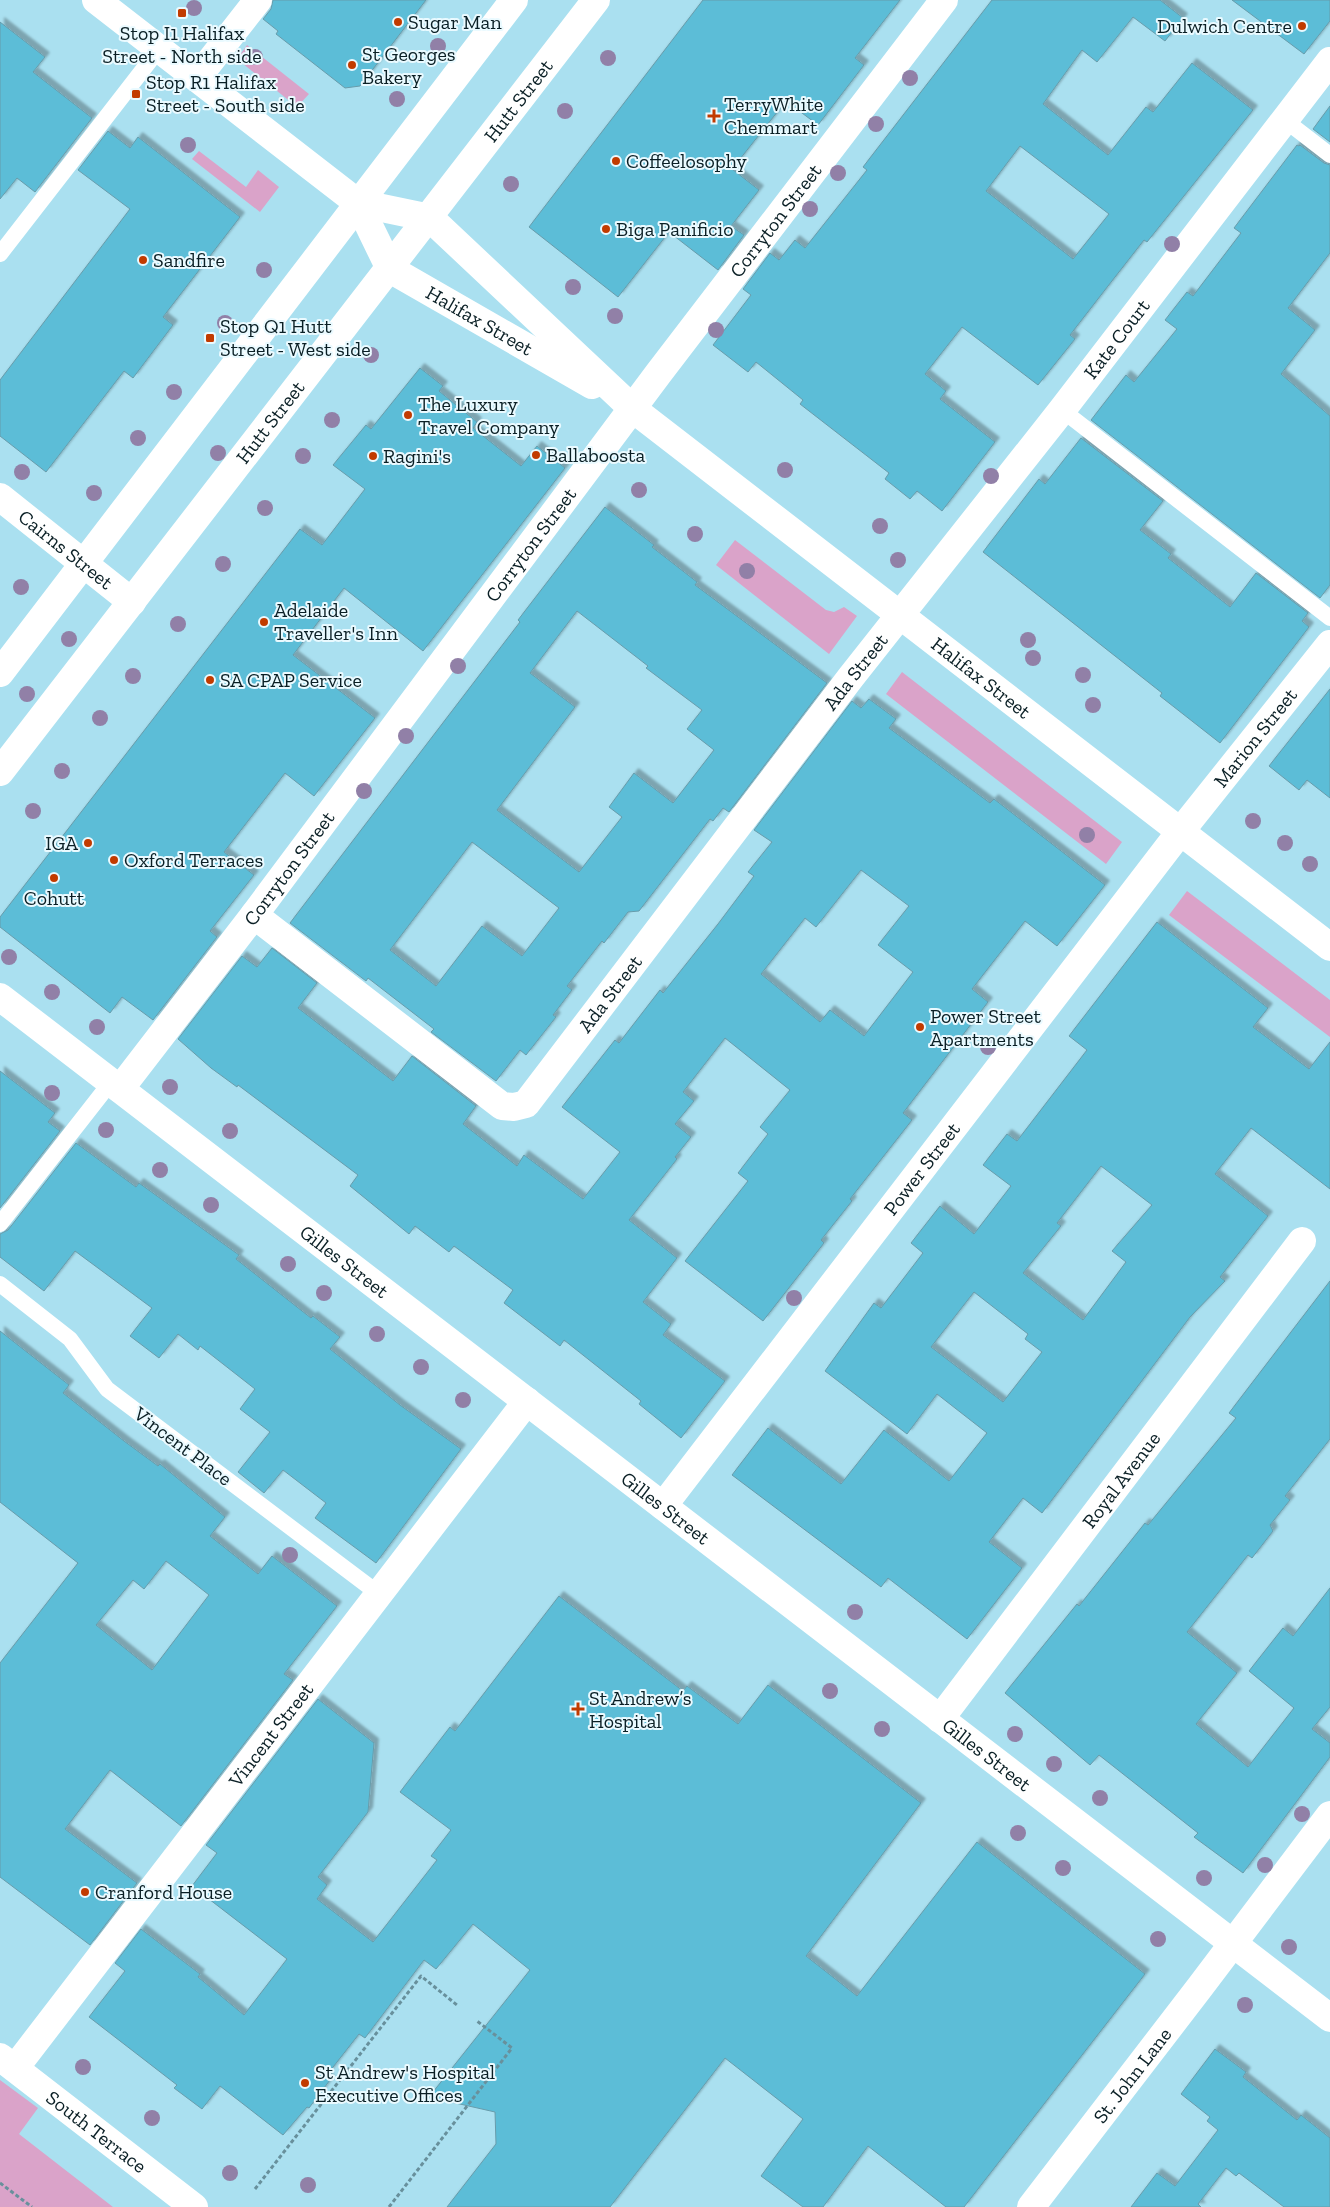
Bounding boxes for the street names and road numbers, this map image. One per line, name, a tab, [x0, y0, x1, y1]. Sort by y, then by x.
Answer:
street label: Hutt Street	[479, 54, 558, 147]
street label: Corryton Street	[724, 159, 827, 282]
street label: Halifax Street	[422, 280, 538, 361]
street label: Kate Court	[1078, 294, 1155, 384]
street label: Hutt Street	[231, 376, 310, 468]
street label: Corryton Street	[480, 482, 582, 606]
street label: Cairns Street	[14, 504, 118, 595]
street label: Ada Street	[818, 628, 893, 715]
street label: Halifax Street	[927, 632, 1036, 724]
street label: Marion Street	[1208, 683, 1302, 792]
street label: Corryton Street	[238, 806, 340, 930]
street label: Ada Street	[573, 950, 647, 1037]
street label: Power Street	[878, 1117, 965, 1220]
street label: Gilles Street	[295, 1220, 394, 1303]
street label: Vincent Place	[128, 1401, 237, 1491]
street label: Royal Avenue	[1077, 1427, 1165, 1533]
street label: Gilles Street	[616, 1466, 715, 1550]
street label: Vincent Street	[223, 1678, 319, 1792]
street label: Gilles Street	[938, 1713, 1036, 1797]
street label: St. John Lane	[1088, 2023, 1176, 2128]
street label: South Terrace	[42, 2085, 152, 2178]

